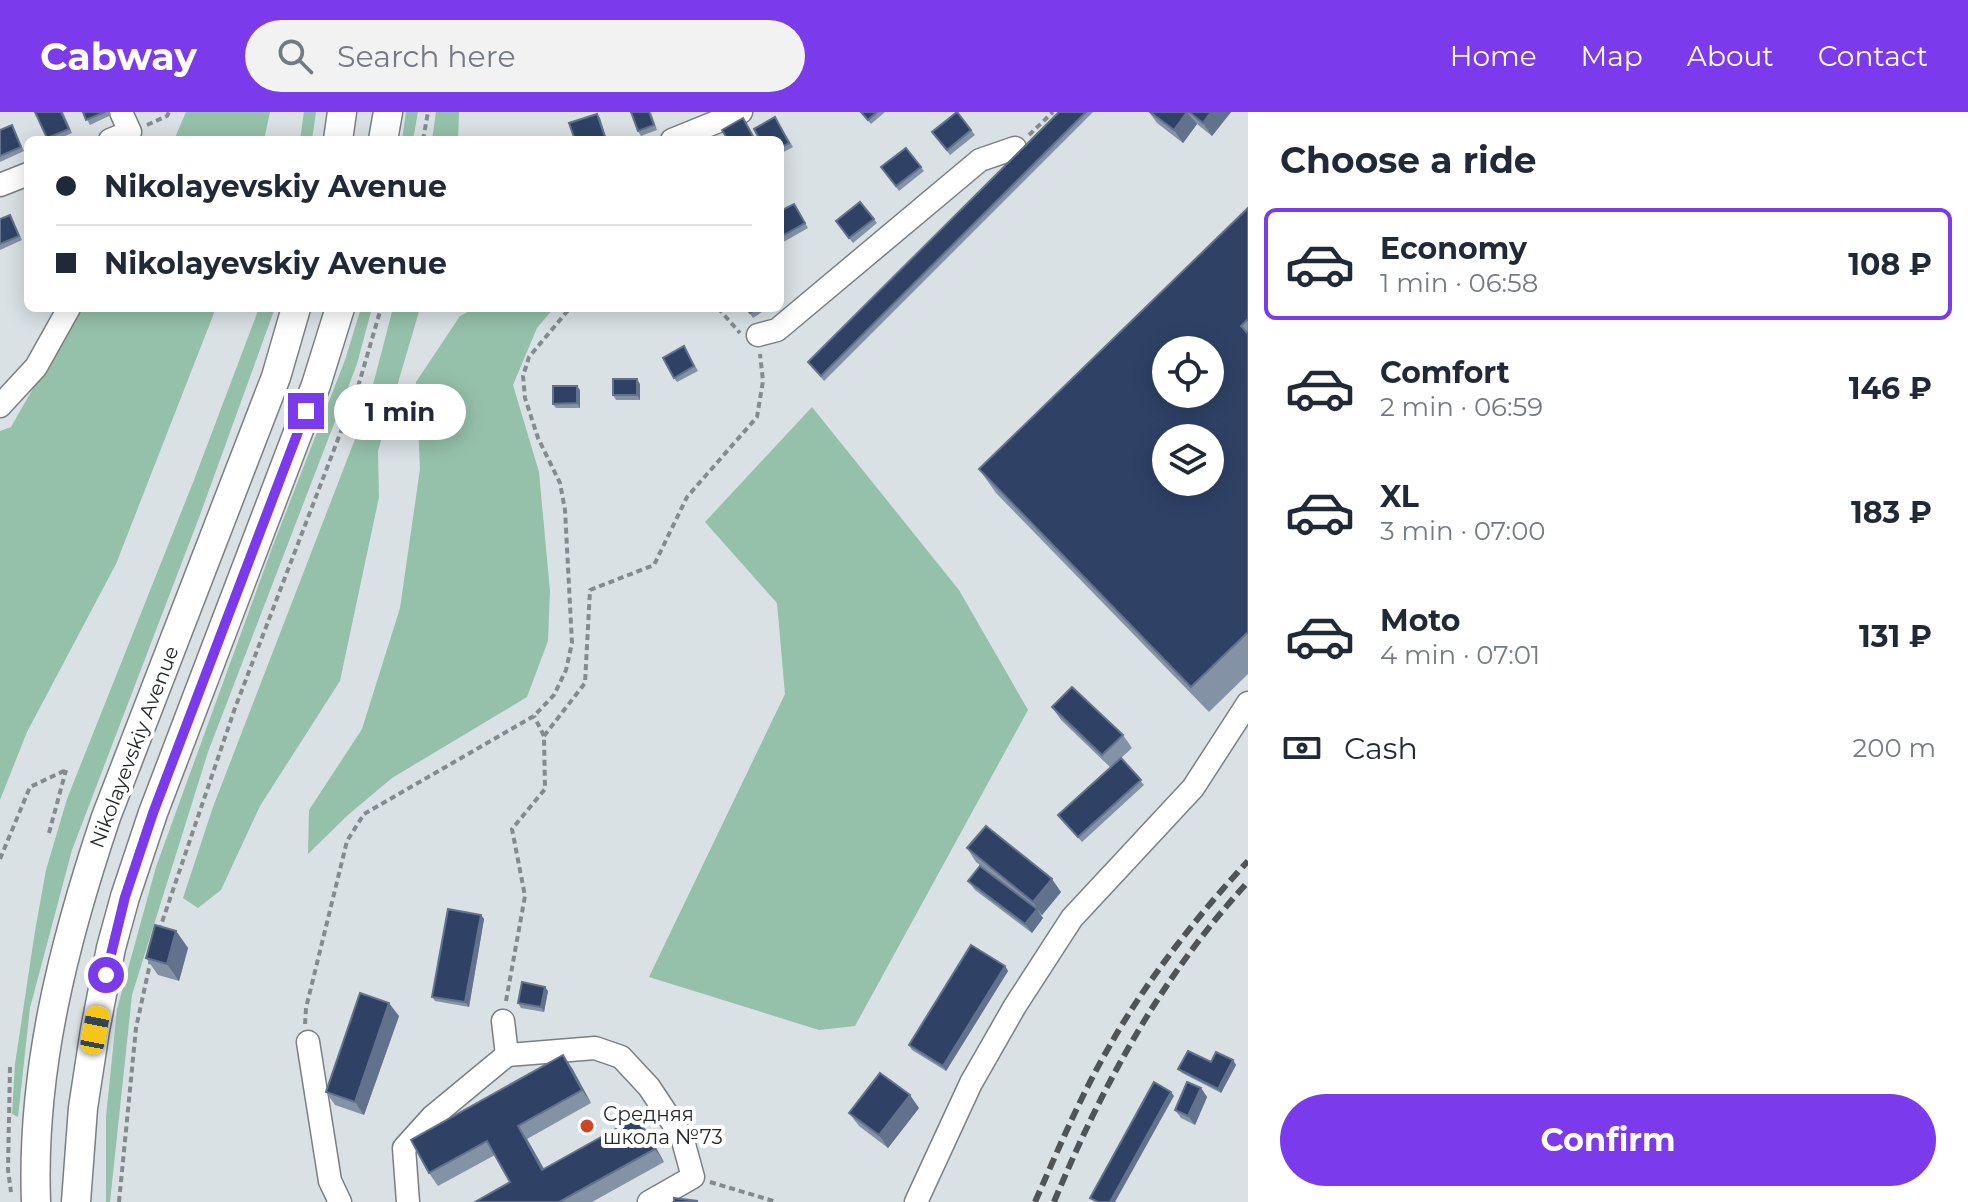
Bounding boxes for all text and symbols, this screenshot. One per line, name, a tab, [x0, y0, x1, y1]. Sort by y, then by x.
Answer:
search box	[245, 20, 805, 92]
text: Cabway	[40, 33, 197, 80]
icon: search	[273, 34, 317, 78]
text: Search here	[337, 38, 516, 75]
text: Home	[1450, 39, 1537, 73]
text: Map	[1581, 39, 1643, 73]
text: About	[1687, 39, 1774, 73]
text: Contact	[1818, 39, 1928, 73]
text: Choose a ride	[1280, 138, 1537, 182]
text: Nikolayevskiy Avenue	[104, 168, 447, 205]
icon: car	[1284, 228, 1356, 300]
text: Economy	[1380, 230, 1527, 267]
text: Nikolayevskiy Avenue	[104, 245, 447, 282]
text: 108 ₽	[1848, 246, 1932, 283]
text: 1 min · 06:58	[1380, 267, 1538, 299]
map controls	[1152, 336, 1224, 496]
button: locate	[1152, 336, 1224, 408]
icon: car	[1284, 352, 1356, 424]
text: Comfort	[1380, 354, 1510, 391]
text: 146 ₽	[1849, 370, 1932, 407]
callout: 1 min	[334, 383, 466, 439]
text: 2 min · 06:59	[1380, 391, 1543, 423]
route end	[288, 393, 324, 429]
text: 1 min	[365, 396, 435, 428]
button: layers	[1152, 424, 1224, 496]
icon: car	[1284, 476, 1356, 548]
text: XL	[1380, 478, 1419, 515]
text: 183 ₽	[1851, 494, 1932, 531]
text: 3 min · 07:00	[1380, 515, 1546, 547]
icon: car	[1284, 600, 1356, 672]
text: Moto	[1380, 602, 1461, 639]
text: 131 ₽	[1859, 618, 1932, 655]
text: 4 min · 07:01	[1380, 639, 1540, 671]
street label: Nikolayevskiy Avenue	[84, 643, 184, 851]
icon: cash	[1280, 726, 1324, 770]
text: Cash	[1344, 730, 1418, 767]
text: 200 m	[1852, 732, 1936, 764]
route start	[88, 957, 124, 993]
car	[79, 1004, 111, 1056]
button: Confirm	[1280, 1094, 1936, 1186]
place label: Средняя школа №73	[603, 1102, 723, 1149]
marker: Средняя школа №73	[578, 1117, 596, 1135]

